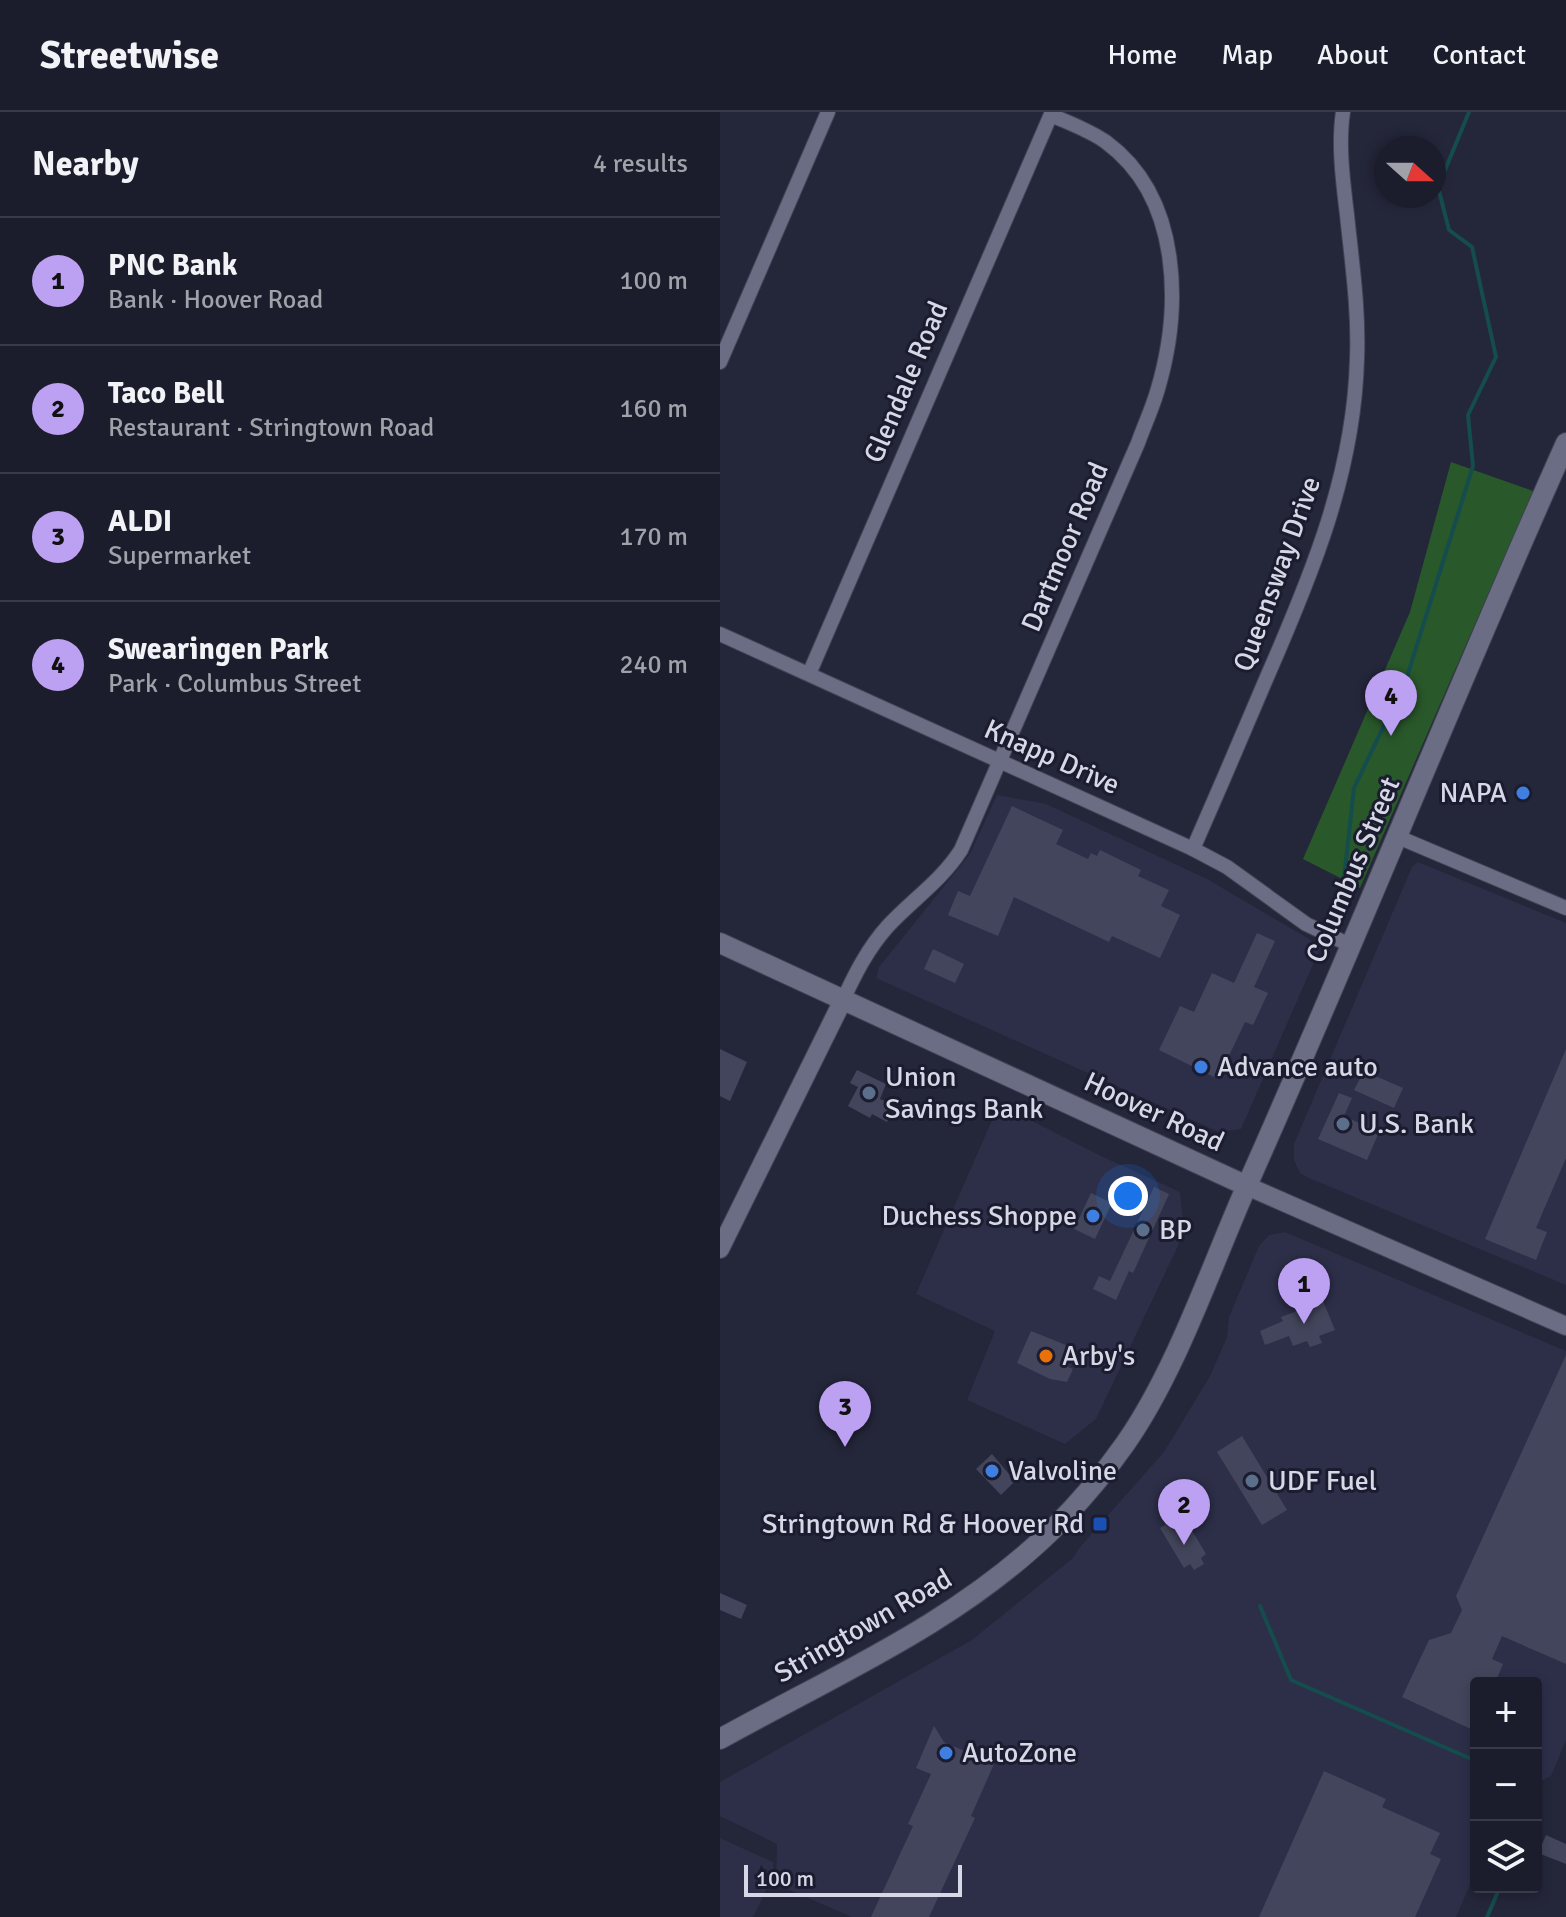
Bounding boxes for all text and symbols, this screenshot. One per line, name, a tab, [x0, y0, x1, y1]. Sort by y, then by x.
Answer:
text: Streetwise	[40, 32, 219, 79]
text: Home	[1108, 38, 1177, 72]
text: Map	[1221, 38, 1273, 72]
text: About	[1317, 38, 1389, 72]
text: Contact	[1433, 38, 1526, 72]
north arrow	[1374, 136, 1446, 208]
text: Nearby	[32, 143, 139, 185]
text: 4 results	[593, 148, 688, 180]
text: PNC Bank	[108, 247, 237, 284]
text: 1	[51, 265, 65, 297]
text: 100 m	[619, 265, 688, 297]
text: Bank · Hoover Road	[108, 284, 323, 316]
street label: Glendale Road	[857, 296, 955, 468]
text: Taco Bell	[108, 375, 225, 412]
text: 2	[51, 393, 65, 425]
text: 160 m	[619, 393, 688, 425]
text: Restaurant · Stringtown Road	[108, 412, 434, 444]
street label: Dartmoor Road	[1014, 457, 1116, 637]
street label: Queensway Drive	[1226, 472, 1328, 676]
text: ALDI	[108, 503, 172, 540]
text: 3	[51, 521, 65, 553]
text: 170 m	[619, 521, 688, 553]
text: Supermarket	[108, 540, 251, 572]
text: Swearingen Park	[108, 631, 329, 668]
text: 4	[51, 649, 65, 681]
text: 240 m	[619, 649, 688, 681]
text: Park · Columbus Street	[108, 668, 361, 700]
pin: 4	[1365, 670, 1417, 736]
street label: Knapp Drive	[979, 712, 1125, 802]
street label: Columbus Street	[1299, 772, 1407, 968]
place label: NAPA	[1440, 776, 1507, 810]
marker: NAPA	[1514, 784, 1532, 802]
place label: Advance auto	[1217, 1050, 1378, 1084]
marker: Advance auto	[1192, 1058, 1210, 1076]
place label: Union Savings Bank	[885, 1060, 1043, 1126]
street label: Hoover Road	[1079, 1065, 1229, 1159]
marker: Union Savings Bank	[860, 1084, 878, 1102]
place label: U.S. Bank	[1359, 1107, 1474, 1141]
marker: U.S. Bank	[1334, 1115, 1352, 1133]
your location	[1108, 1176, 1148, 1216]
place label: Duchess Shoppe	[881, 1199, 1077, 1233]
marker: Duchess Shoppe	[1084, 1207, 1102, 1225]
place label: BP	[1159, 1213, 1192, 1247]
marker: BP	[1134, 1221, 1152, 1239]
pin: 1	[1278, 1258, 1330, 1324]
place label: Arby's	[1062, 1339, 1135, 1373]
marker: Arby's	[1037, 1347, 1055, 1365]
pin: 3	[819, 1381, 871, 1447]
place label: Valvoline	[1008, 1454, 1117, 1488]
marker: Valvoline	[983, 1462, 1001, 1480]
place label: UDF Fuel	[1268, 1464, 1377, 1498]
marker: UDF Fuel	[1243, 1472, 1261, 1490]
pin: 2	[1158, 1479, 1210, 1545]
place label: Stringtown Rd & Hoover Rd	[762, 1507, 1084, 1541]
marker: Stringtown Rd & Hoover Rd	[1091, 1515, 1109, 1533]
street label: Stringtown Road	[768, 1561, 958, 1691]
map controls	[1470, 1677, 1542, 1893]
button: +	[1470, 1677, 1542, 1749]
place label: AutoZone	[962, 1736, 1077, 1770]
marker: AutoZone	[937, 1744, 955, 1762]
button: −	[1470, 1749, 1542, 1821]
button: layers	[1470, 1821, 1542, 1893]
scale bar	[744, 1861, 962, 1897]
text: 100 m	[756, 1865, 814, 1892]

